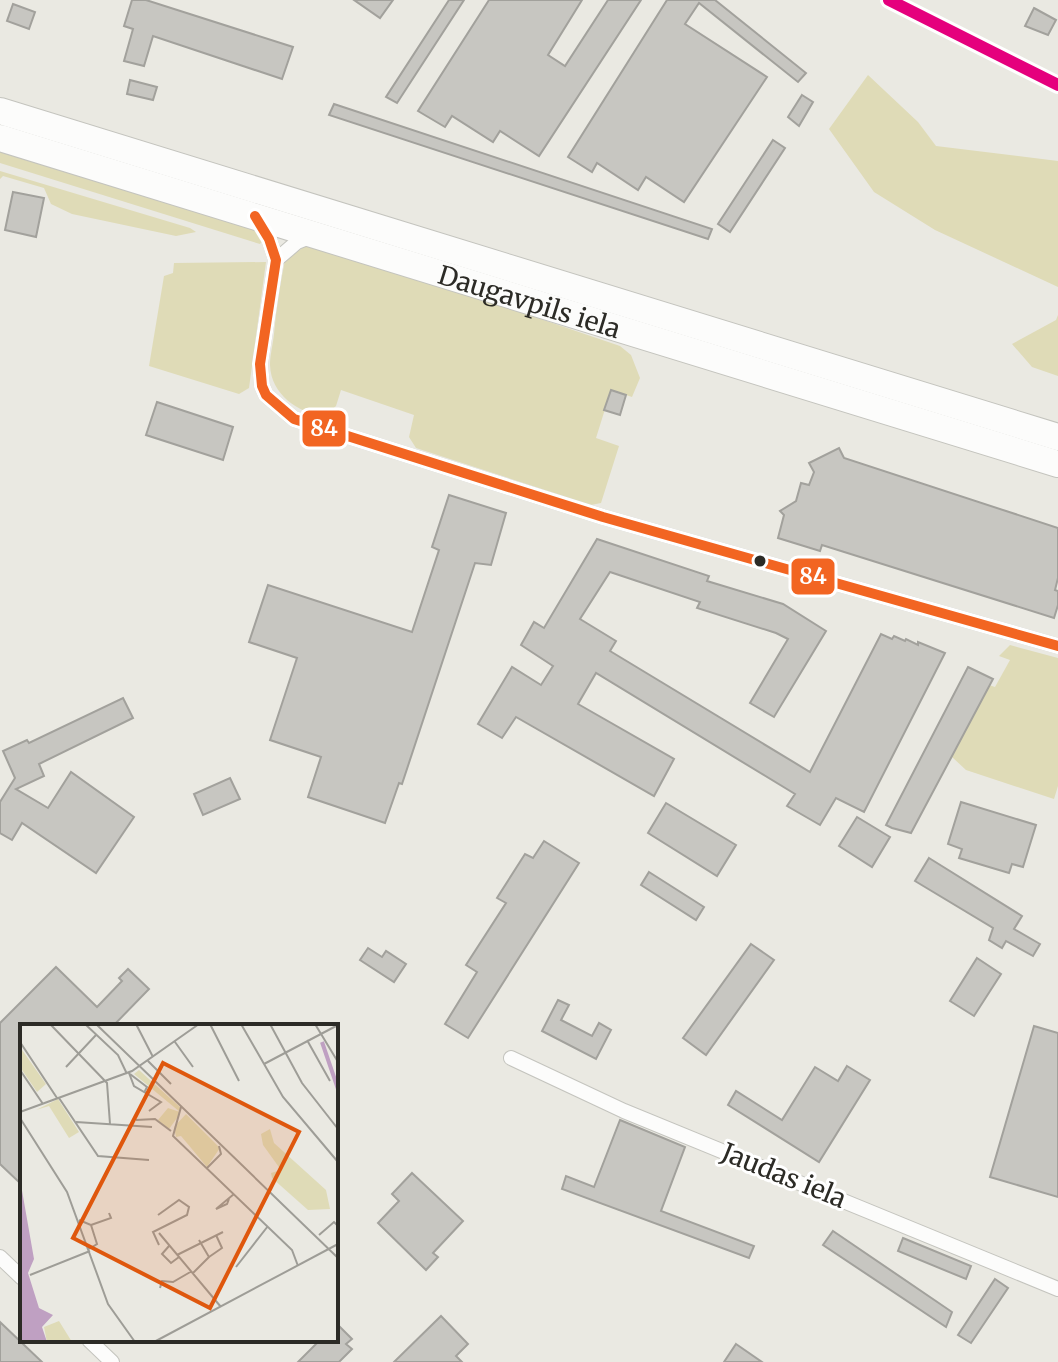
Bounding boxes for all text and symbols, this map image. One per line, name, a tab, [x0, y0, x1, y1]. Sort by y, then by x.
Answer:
street label: Daugavpils iela	[434, 258, 625, 345]
line badge: 84	[301, 409, 347, 448]
text: 84	[310, 414, 338, 442]
unlabelled marker	[752, 553, 768, 569]
line badge: 84	[790, 557, 836, 596]
text: 84	[799, 562, 827, 590]
inset map	[20, 1024, 338, 1342]
street label: Jaudas iela	[716, 1135, 851, 1215]

